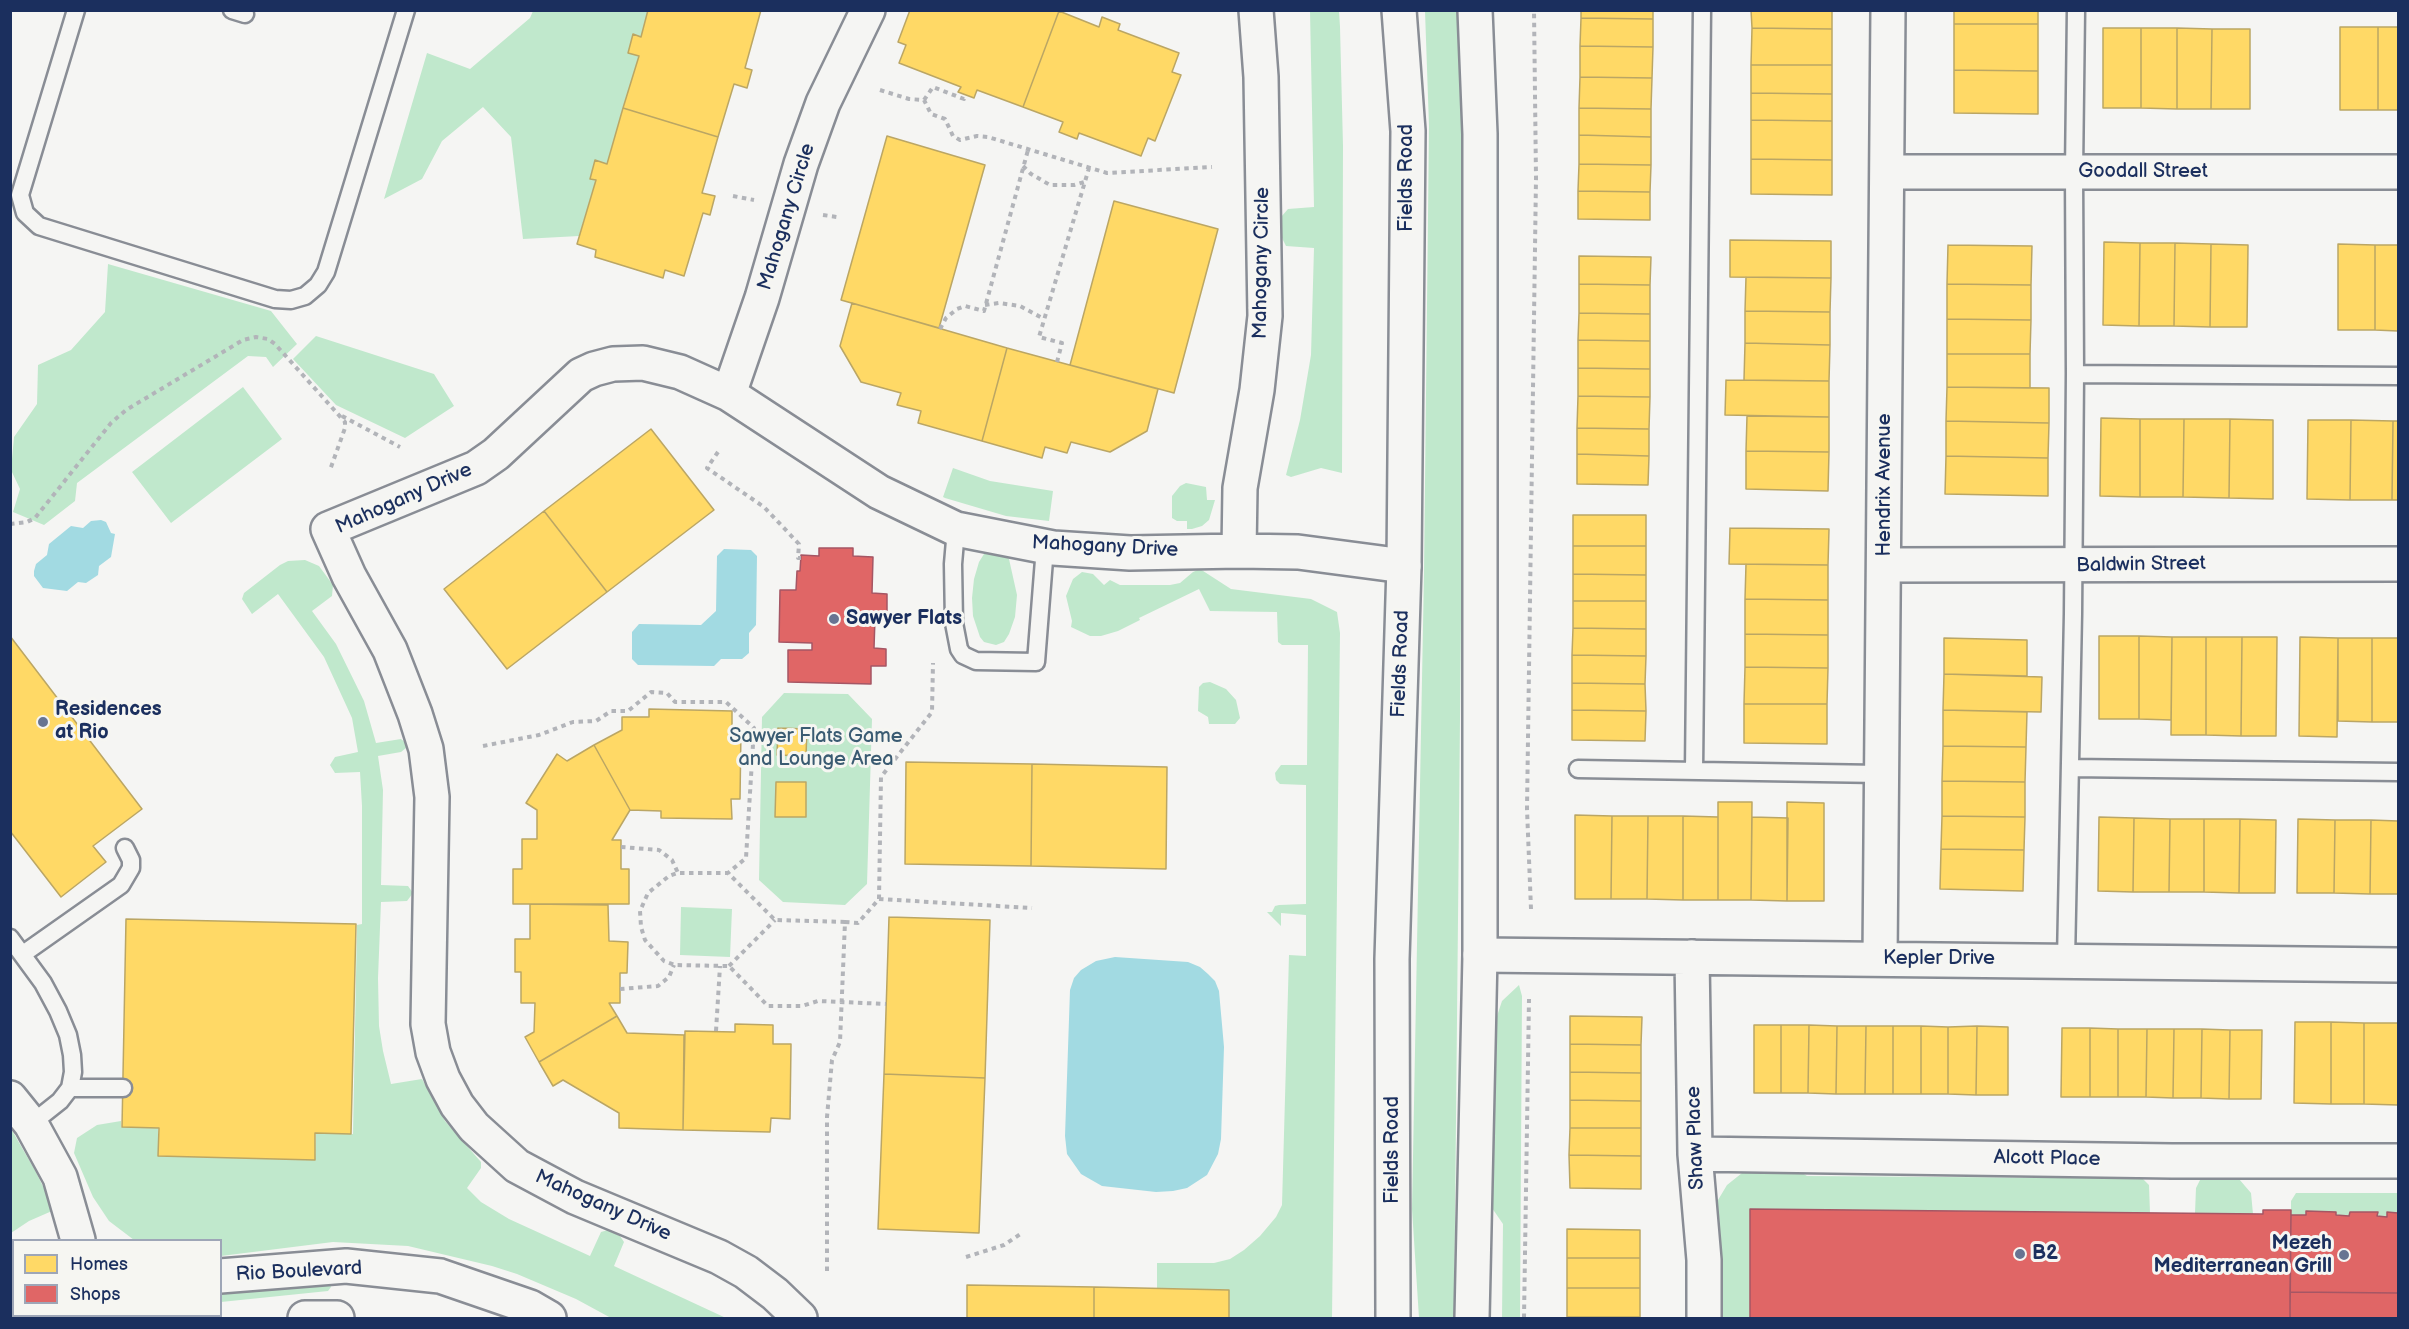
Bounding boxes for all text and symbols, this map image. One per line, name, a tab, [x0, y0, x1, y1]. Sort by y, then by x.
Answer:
street label: Fields Road	[1395, 124, 1419, 232]
street label: Mahogany Circle	[753, 141, 821, 293]
street label: Goodall Street	[2078, 160, 2208, 184]
street label: Mahogany Circle	[1249, 187, 1275, 339]
street label: Hendrix Avenue	[1873, 414, 1897, 556]
street label: Mahogany Drive	[332, 458, 476, 540]
street label: Mahogany Drive	[1031, 531, 1179, 563]
street label: Baldwin Street	[2076, 552, 2206, 578]
place label: Sawyer Flats	[846, 607, 962, 631]
street label: Fields Road	[1387, 610, 1415, 718]
marker: Sawyer Flats	[827, 612, 841, 626]
place label: Residences at Rio	[55, 698, 162, 745]
marker: Residences at Rio	[36, 715, 50, 729]
park label: Sawyer Flats Game and Lounge Area	[729, 725, 903, 772]
street label: Kepler Drive	[1883, 947, 1995, 971]
street label: Shaw Place	[1682, 1086, 1710, 1190]
street label: Fields Road	[1381, 1096, 1405, 1204]
street label: Alcott Place	[1993, 1146, 2101, 1172]
street label: Mahogany Drive	[531, 1165, 675, 1247]
place label: Mezeh Mediterranean Grill	[2154, 1232, 2332, 1279]
legend	[12, 1239, 222, 1317]
place label: B2	[2032, 1242, 2058, 1266]
marker: B2	[2013, 1247, 2027, 1261]
marker: Mezeh Mediterranean Grill	[2337, 1248, 2351, 1262]
text: Homes	[70, 1254, 128, 1275]
street label: Rio Boulevard	[235, 1257, 363, 1287]
text: Shops	[70, 1284, 120, 1305]

